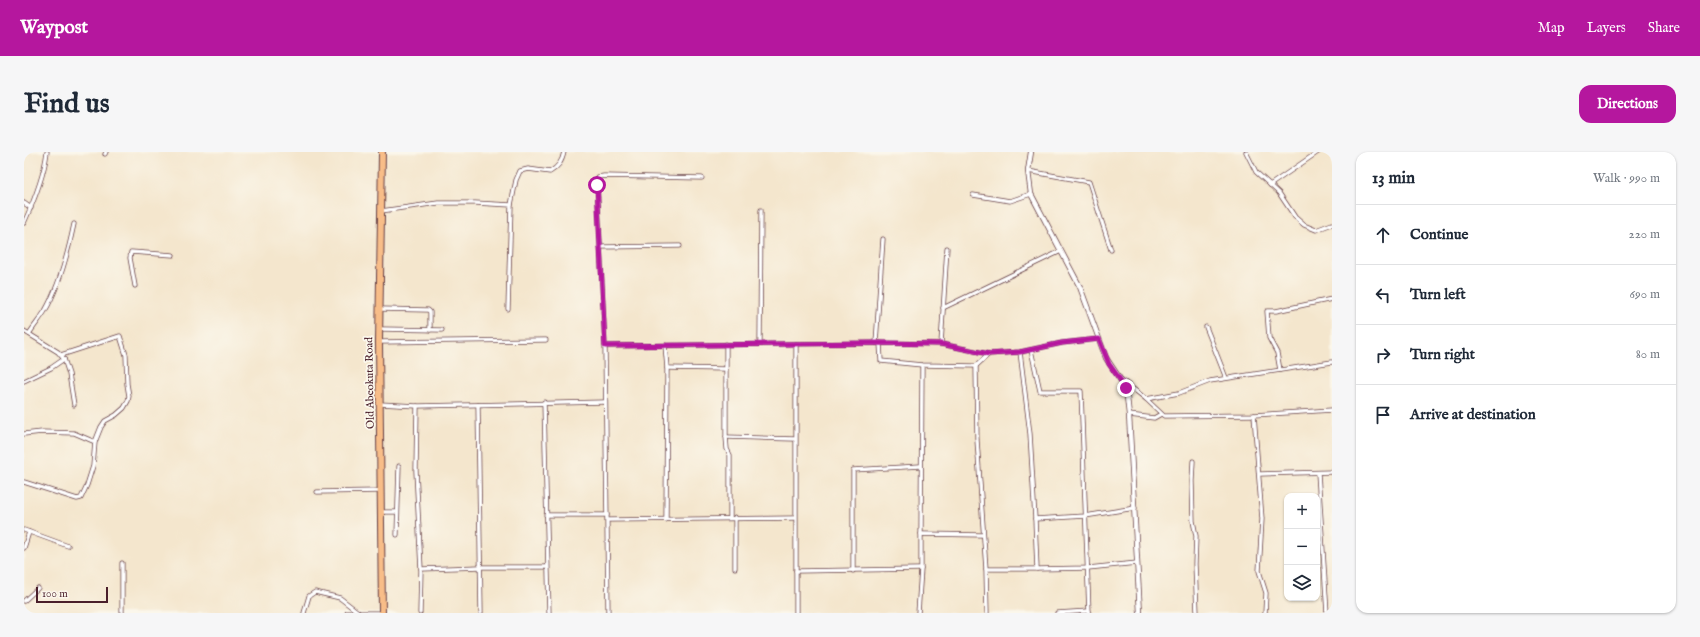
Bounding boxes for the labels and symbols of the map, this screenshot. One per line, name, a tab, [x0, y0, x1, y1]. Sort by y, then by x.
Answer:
route start	[588, 176, 606, 194]
street label: Old Abeokuta Road	[362, 337, 378, 429]
route end	[1117, 379, 1135, 397]
scale bar	[36, 585, 108, 604]

